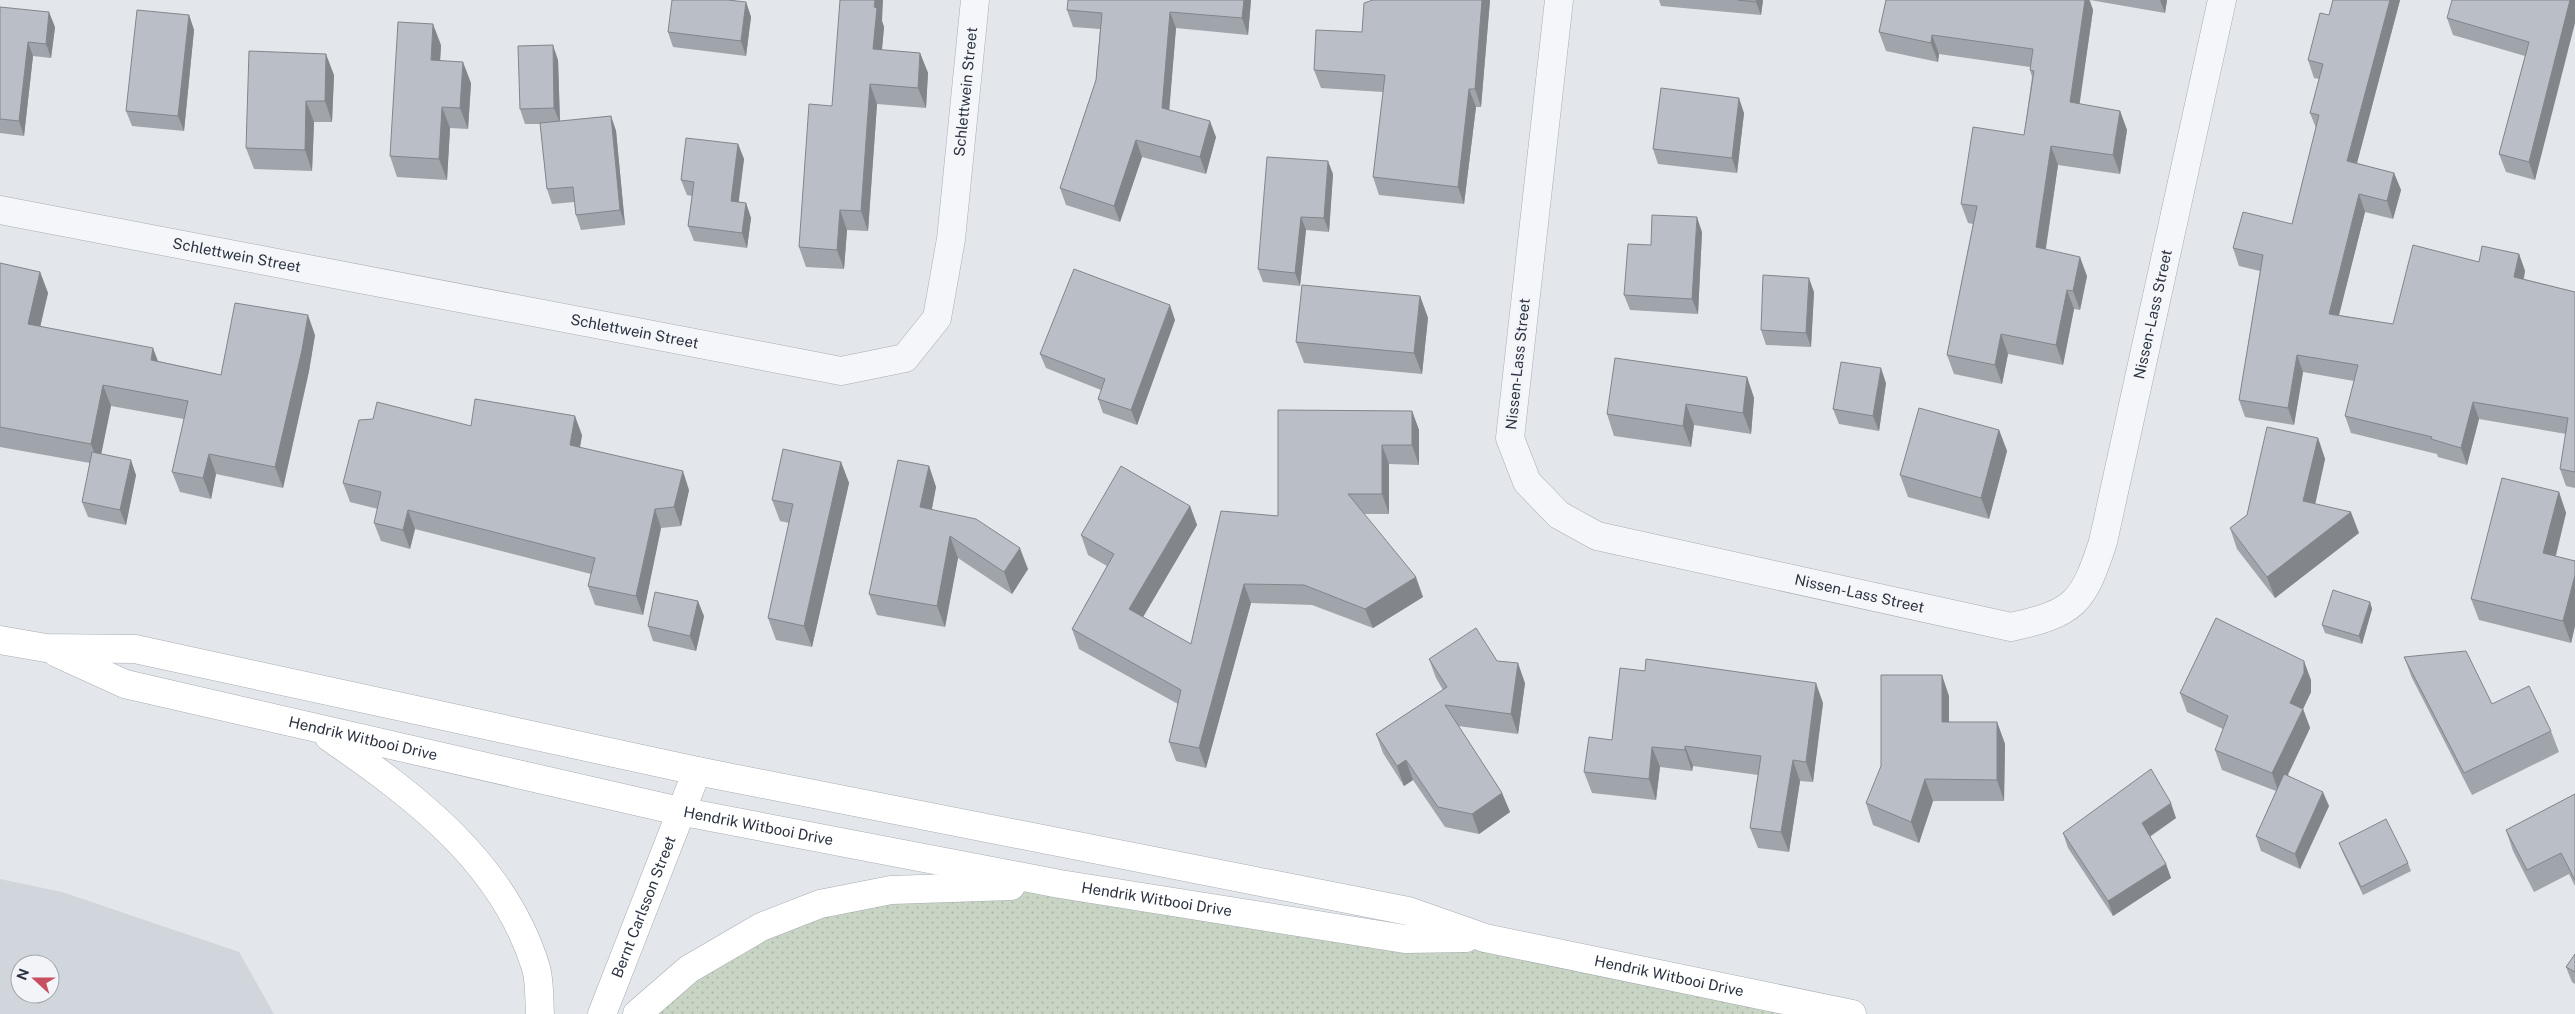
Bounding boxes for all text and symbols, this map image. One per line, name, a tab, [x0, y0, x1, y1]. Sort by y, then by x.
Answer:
street label: Schlettwein Street	[950, 26, 980, 157]
street label: Schlettwein Street	[171, 234, 302, 275]
street label: Nissen-Lass Street	[2130, 248, 2175, 381]
street label: Nissen-Lass Street	[1502, 297, 1533, 431]
street label: Schlettwein Street	[569, 310, 700, 352]
street label: Nissen-Lass Street	[1793, 571, 1926, 616]
street label: Hendrik Witbooi Drive	[287, 713, 439, 763]
street label: Hendrik Witbooi Drive	[682, 803, 835, 848]
street label: Bernt Carlsson Street	[608, 833, 679, 980]
street label: Hendrik Witbooi Drive	[1080, 879, 1233, 919]
street label: Hendrik Witbooi Drive	[1593, 952, 1745, 999]
north arrow	[10, 954, 60, 1004]
text: N	[13, 966, 32, 982]

